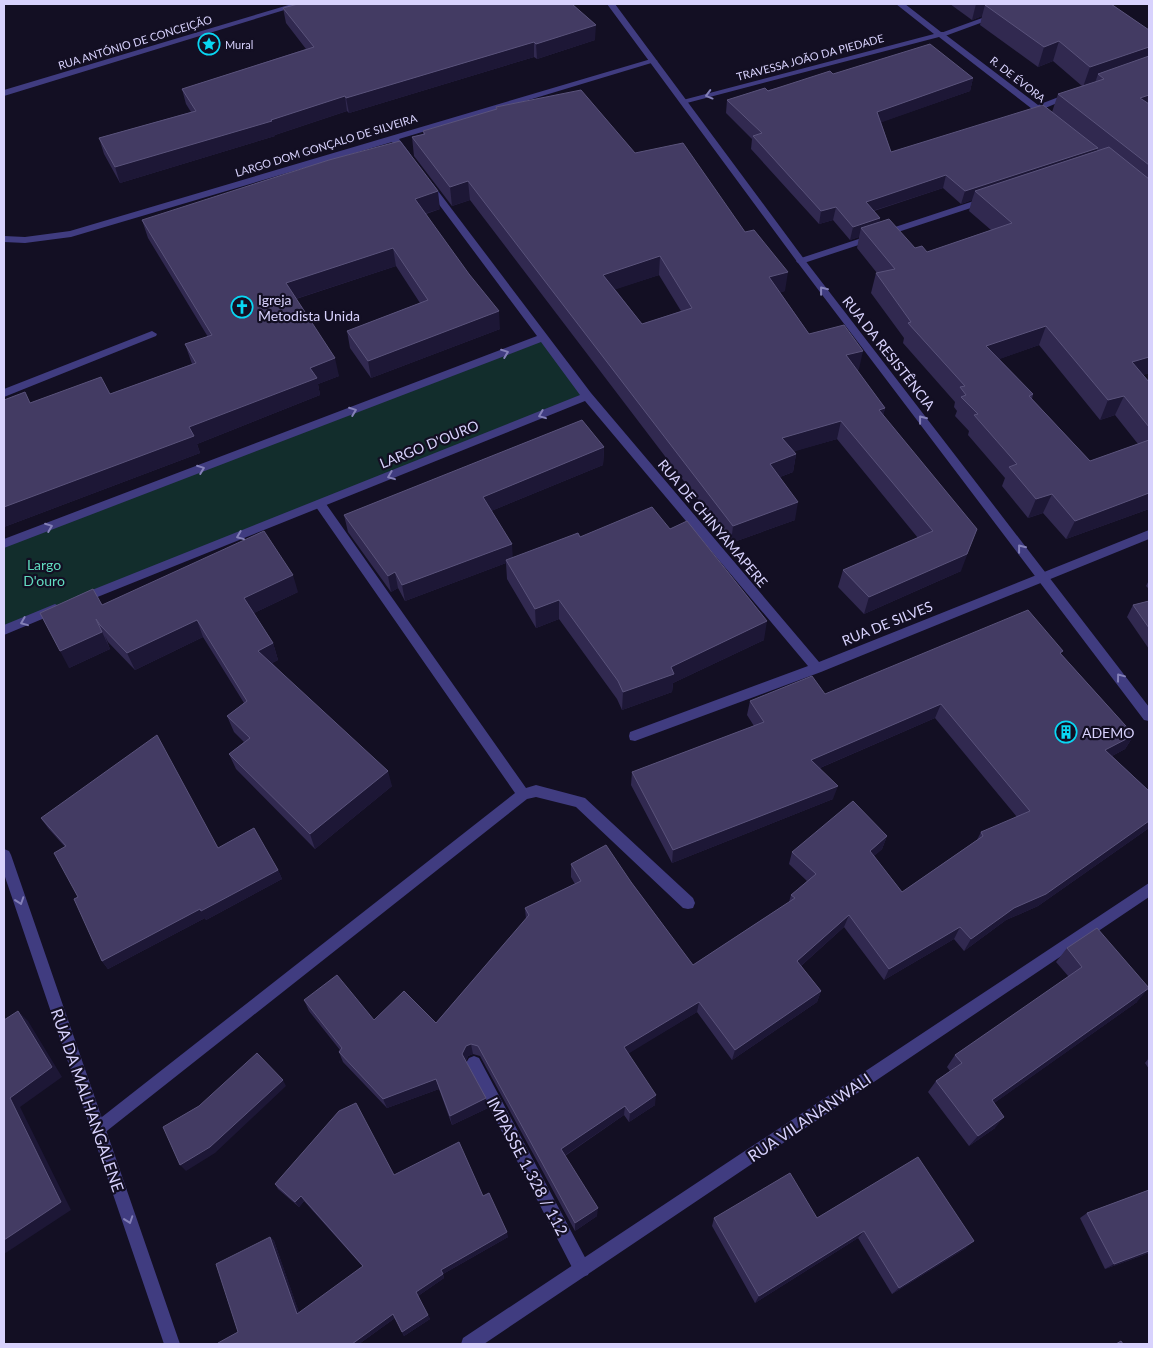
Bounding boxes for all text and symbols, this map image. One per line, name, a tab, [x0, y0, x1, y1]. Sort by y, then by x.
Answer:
street label: RUA ANTÓNIO DE CONCEIÇÃO	[56, 12, 214, 72]
street label: TRAVESSA JOÃO DA PIEDADE	[735, 31, 885, 83]
place icon: Mural	[197, 32, 221, 56]
place label: Mural	[225, 38, 253, 51]
street label: R. DE ÉVORA	[988, 53, 1049, 105]
one-way arrow	[704, 89, 713, 100]
street label: LARGO DOM GONÇALO DE SILVEIRA	[234, 111, 419, 179]
one-way arrow	[820, 286, 829, 296]
place label: Igreja Metodista Unida	[258, 291, 360, 324]
street label: RUA DA RESISTÊNCIA	[839, 293, 939, 414]
church icon: Igreja Metodista Unida	[230, 295, 254, 319]
one-way arrow	[500, 348, 508, 358]
one-way arrow	[348, 407, 357, 417]
one-way arrow	[538, 408, 547, 419]
one-way arrow	[919, 415, 928, 425]
street label: LARGO D'OURO	[377, 416, 481, 472]
street label: RUA DE CHINYAMAPERE	[655, 456, 771, 590]
one-way arrow	[196, 465, 205, 475]
one-way arrow	[387, 469, 396, 480]
one-way arrow	[44, 523, 53, 533]
one-way arrow	[236, 530, 245, 540]
one-way arrow	[1019, 545, 1027, 554]
park label: Largo D'ouro	[23, 556, 65, 589]
street label: RUA DE SILVES	[839, 597, 935, 649]
one-way arrow	[20, 616, 29, 626]
one-way arrow	[1117, 674, 1125, 683]
building icon: ADEMO	[1054, 720, 1078, 744]
place label: ADEMO	[1082, 724, 1134, 741]
one-way arrow	[14, 896, 24, 905]
street label: RUA DA MALHANGALENE	[48, 1006, 128, 1194]
street label: RUA VILANANWALI	[744, 1069, 874, 1165]
street label: IMPASSE 1.328 / 112	[483, 1094, 573, 1238]
one-way arrow	[124, 1215, 134, 1224]

